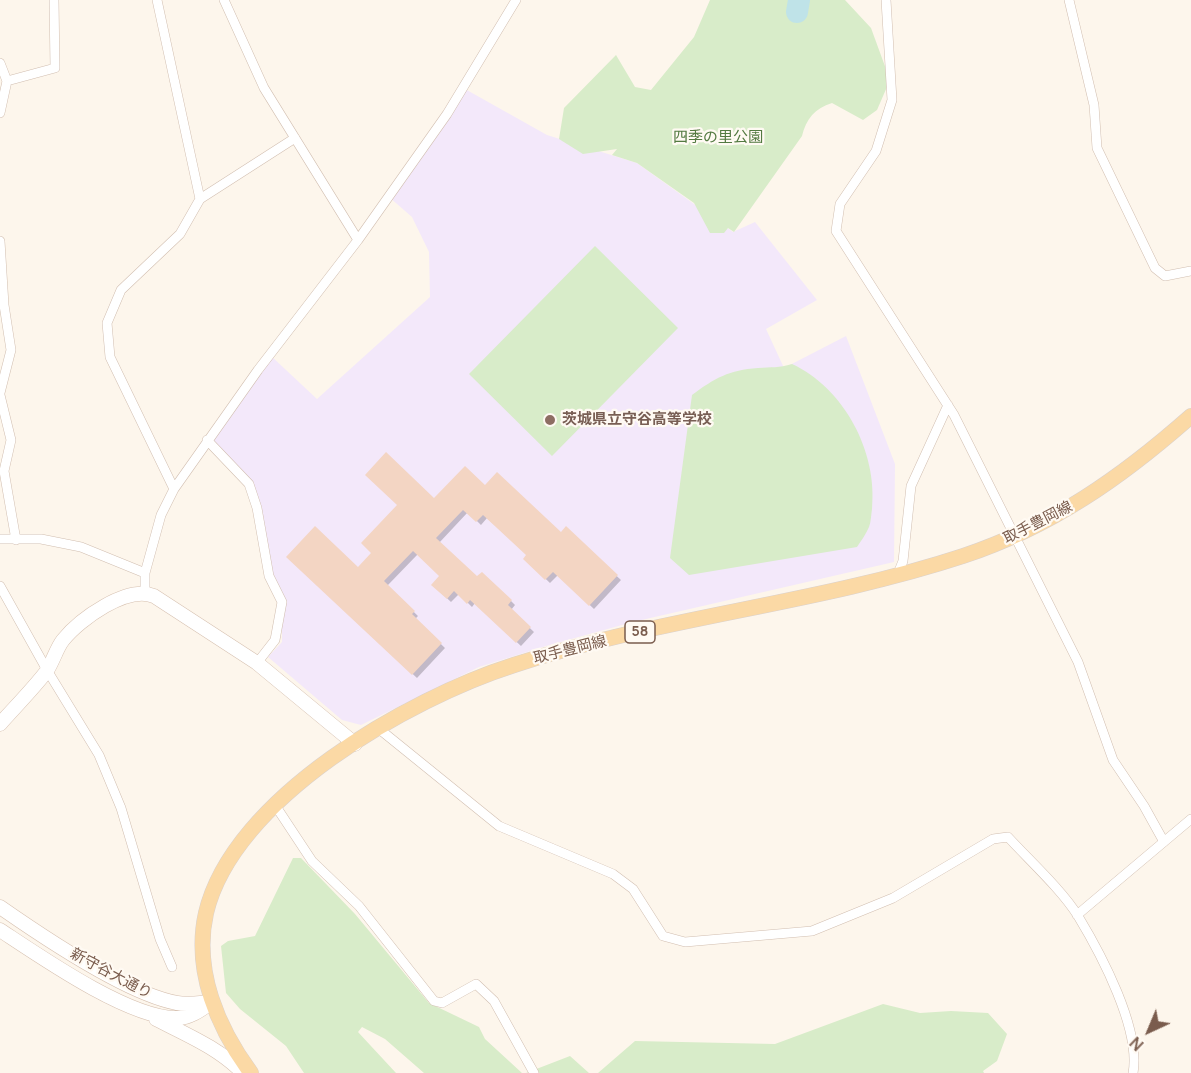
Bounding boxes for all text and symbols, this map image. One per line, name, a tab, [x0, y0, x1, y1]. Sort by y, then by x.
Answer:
park label: 四季の里公園	[673, 129, 763, 147]
place label: 茨城県立守谷高等学校	[562, 411, 712, 429]
marker: 茨城県立守谷高等学校	[543, 413, 557, 427]
street label: 取手豊岡線	[1001, 498, 1075, 548]
road number: 58	[625, 621, 655, 643]
street label: 取手豊岡線	[531, 632, 609, 668]
street label: 新守谷大通り	[67, 945, 155, 1003]
north arrow	[1119, 1001, 1179, 1061]
text: N	[1125, 1032, 1148, 1056]

